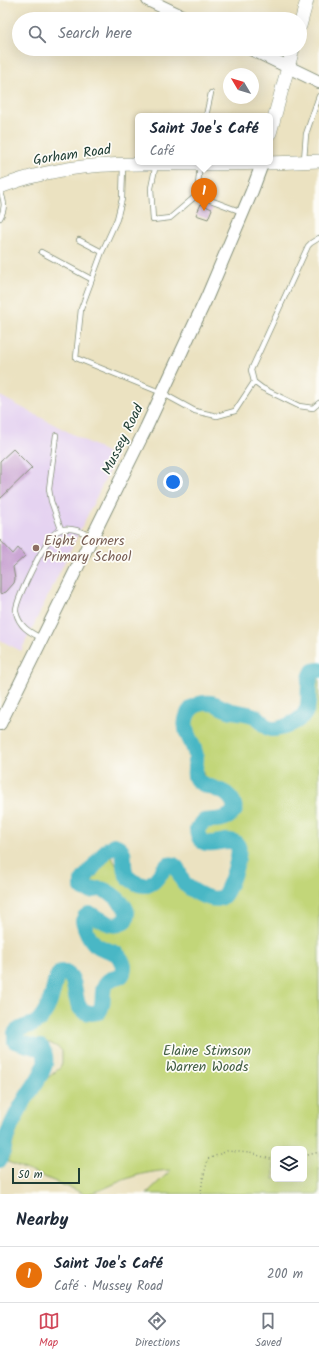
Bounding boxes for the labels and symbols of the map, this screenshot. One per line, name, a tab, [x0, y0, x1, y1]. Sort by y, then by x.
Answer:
north arrow	[223, 68, 259, 104]
street label: Gorham Road	[32, 138, 114, 171]
pin: 1	[191, 178, 217, 211]
street label: Mussey Road	[96, 399, 150, 479]
your location	[163, 472, 183, 492]
place label: Eight Corners Primary School	[44, 530, 132, 568]
marker: Eight Corners Primary School	[31, 543, 41, 553]
park label: Elaine Stimson Warren Woods	[163, 1040, 251, 1078]
scale bar	[12, 1166, 80, 1185]

